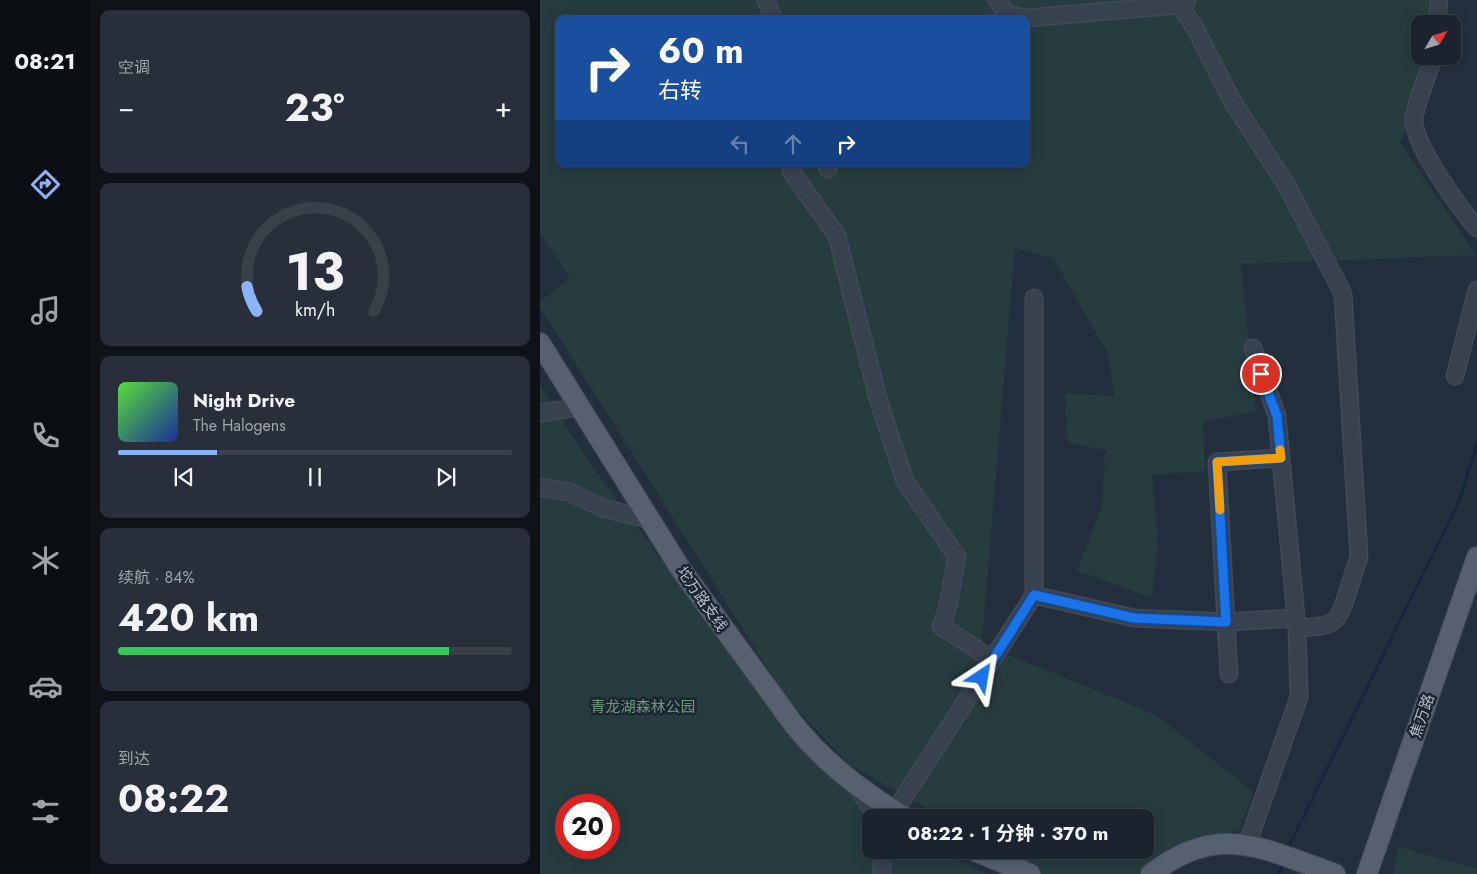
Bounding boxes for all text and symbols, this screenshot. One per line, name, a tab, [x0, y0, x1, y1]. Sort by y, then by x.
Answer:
north arrow	[1411, 15, 1461, 65]
map controls	[1411, 15, 1461, 65]
text: 60 m	[658, 26, 744, 76]
icon: right	[575, 35, 640, 100]
text: 08:21	[14, 45, 76, 77]
text: 空调	[118, 56, 150, 79]
text: 右转	[658, 74, 702, 106]
text: 23°	[285, 80, 345, 135]
text: −	[118, 87, 135, 128]
text: +	[495, 87, 512, 128]
icon: left	[726, 130, 754, 158]
icon: ahead	[779, 130, 807, 158]
icon: right	[832, 130, 860, 158]
icon: directions	[28, 167, 63, 202]
text: 13	[286, 234, 344, 310]
icon: music	[28, 293, 63, 328]
text: km/h	[295, 297, 335, 323]
pin	[1240, 353, 1282, 395]
icon: arrive	[1247, 360, 1275, 388]
text: Night Drive	[193, 387, 295, 414]
text: The Halogens	[193, 414, 286, 437]
icon: phone	[28, 418, 63, 453]
icon: previous	[170, 463, 198, 491]
icon: pause	[301, 463, 329, 491]
icon: next	[432, 463, 460, 491]
icon: climate	[28, 543, 63, 578]
street label: 坨万路支线	[671, 562, 733, 636]
text: 续航 · 84%	[118, 566, 194, 589]
text: 420 km	[118, 590, 259, 645]
position arrow	[955, 650, 1007, 702]
icon: car	[28, 669, 63, 704]
street label: 焦万路	[1404, 691, 1440, 741]
park label: 青龙湖森林公园	[590, 696, 696, 718]
text: 到达	[118, 747, 150, 770]
text: 08:22	[118, 771, 229, 826]
icon: filters	[28, 794, 63, 829]
speed limit sign: 20	[555, 794, 620, 859]
text: 08:22 · 1 分钟 · 370 m	[908, 820, 1108, 847]

